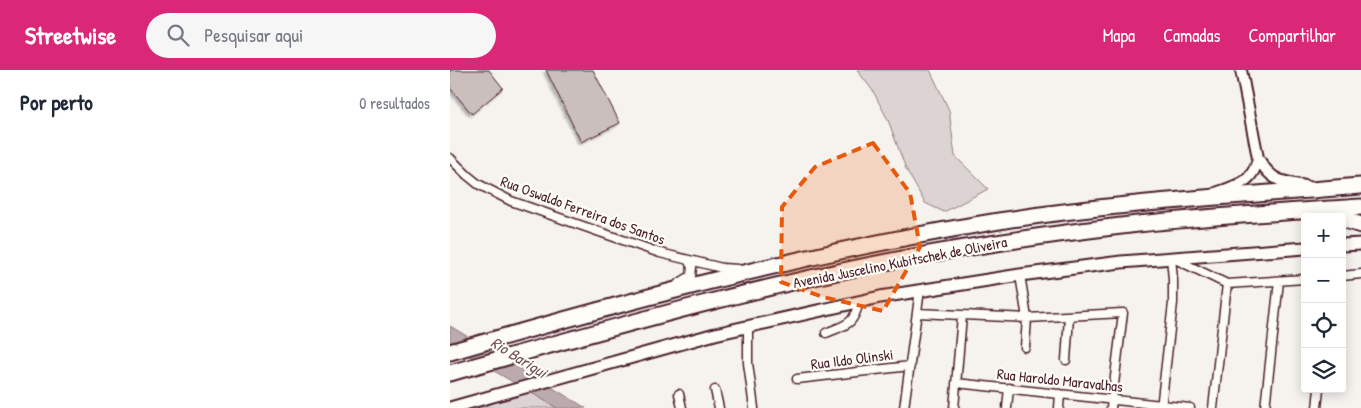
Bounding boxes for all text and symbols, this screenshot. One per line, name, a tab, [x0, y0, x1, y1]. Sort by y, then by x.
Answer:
search box	[146, 13, 496, 58]
text: Streetwise	[25, 19, 116, 51]
icon: search	[164, 21, 192, 49]
text: Pesquisar aqui	[204, 22, 303, 48]
text: Mapa	[1103, 23, 1135, 48]
text: Camadas	[1163, 23, 1220, 48]
text: Compartilhar	[1248, 23, 1336, 48]
text: Por perto	[20, 88, 93, 117]
text: 0 resultados	[359, 92, 430, 114]
street label: Rua Oswaldo Ferreira dos Santos	[498, 170, 668, 250]
map controls	[1301, 213, 1346, 393]
button: +	[1301, 213, 1346, 258]
street label: Avenida Juscelino Kubitschek de Oliveira	[791, 231, 1009, 293]
button: −	[1301, 258, 1346, 303]
button: locate	[1301, 303, 1346, 348]
water label: Rio Barigui	[487, 331, 552, 384]
street label: Rua Ildo Olinski	[810, 344, 894, 374]
button: layers	[1301, 348, 1346, 393]
street label: Rua Haroldo Maravalhas	[996, 363, 1124, 397]

